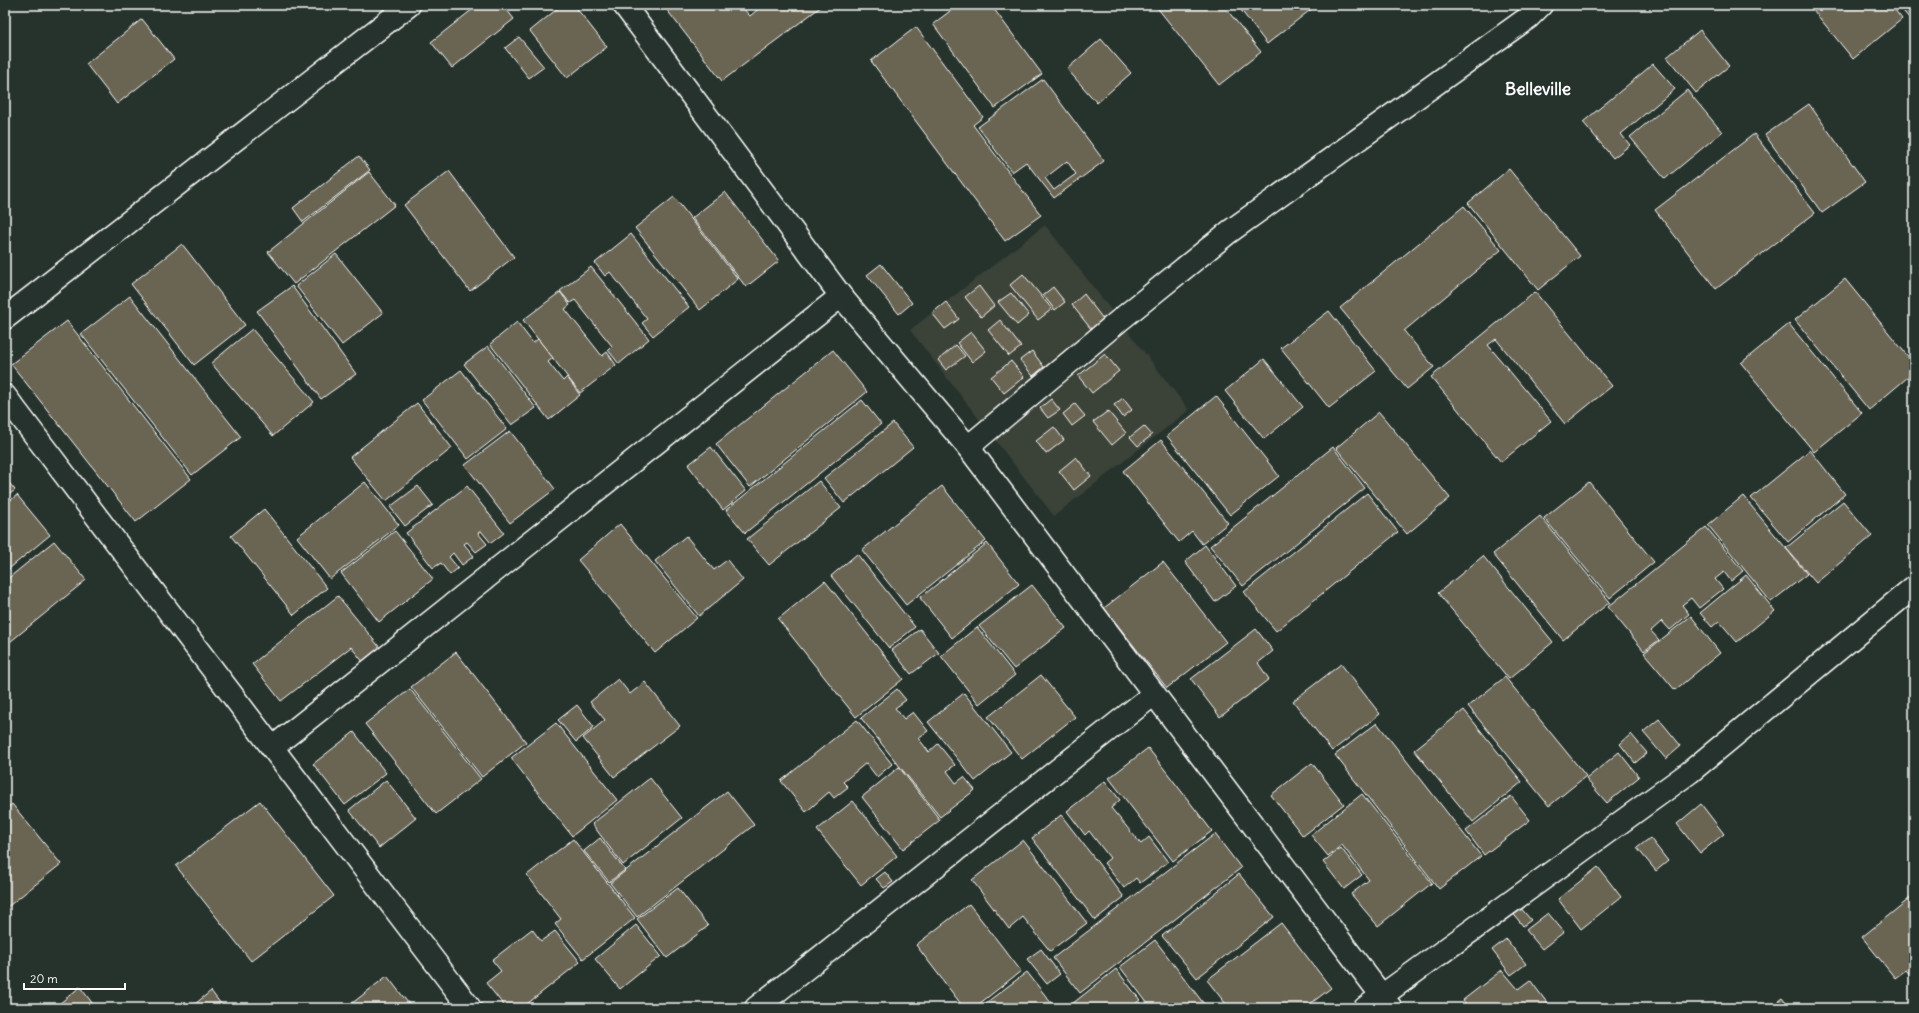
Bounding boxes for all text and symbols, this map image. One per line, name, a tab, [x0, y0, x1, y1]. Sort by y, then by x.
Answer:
district label: Belleville	[1505, 78, 1571, 100]
scale bar	[24, 965, 125, 991]
text: 20 m	[30, 971, 58, 986]

